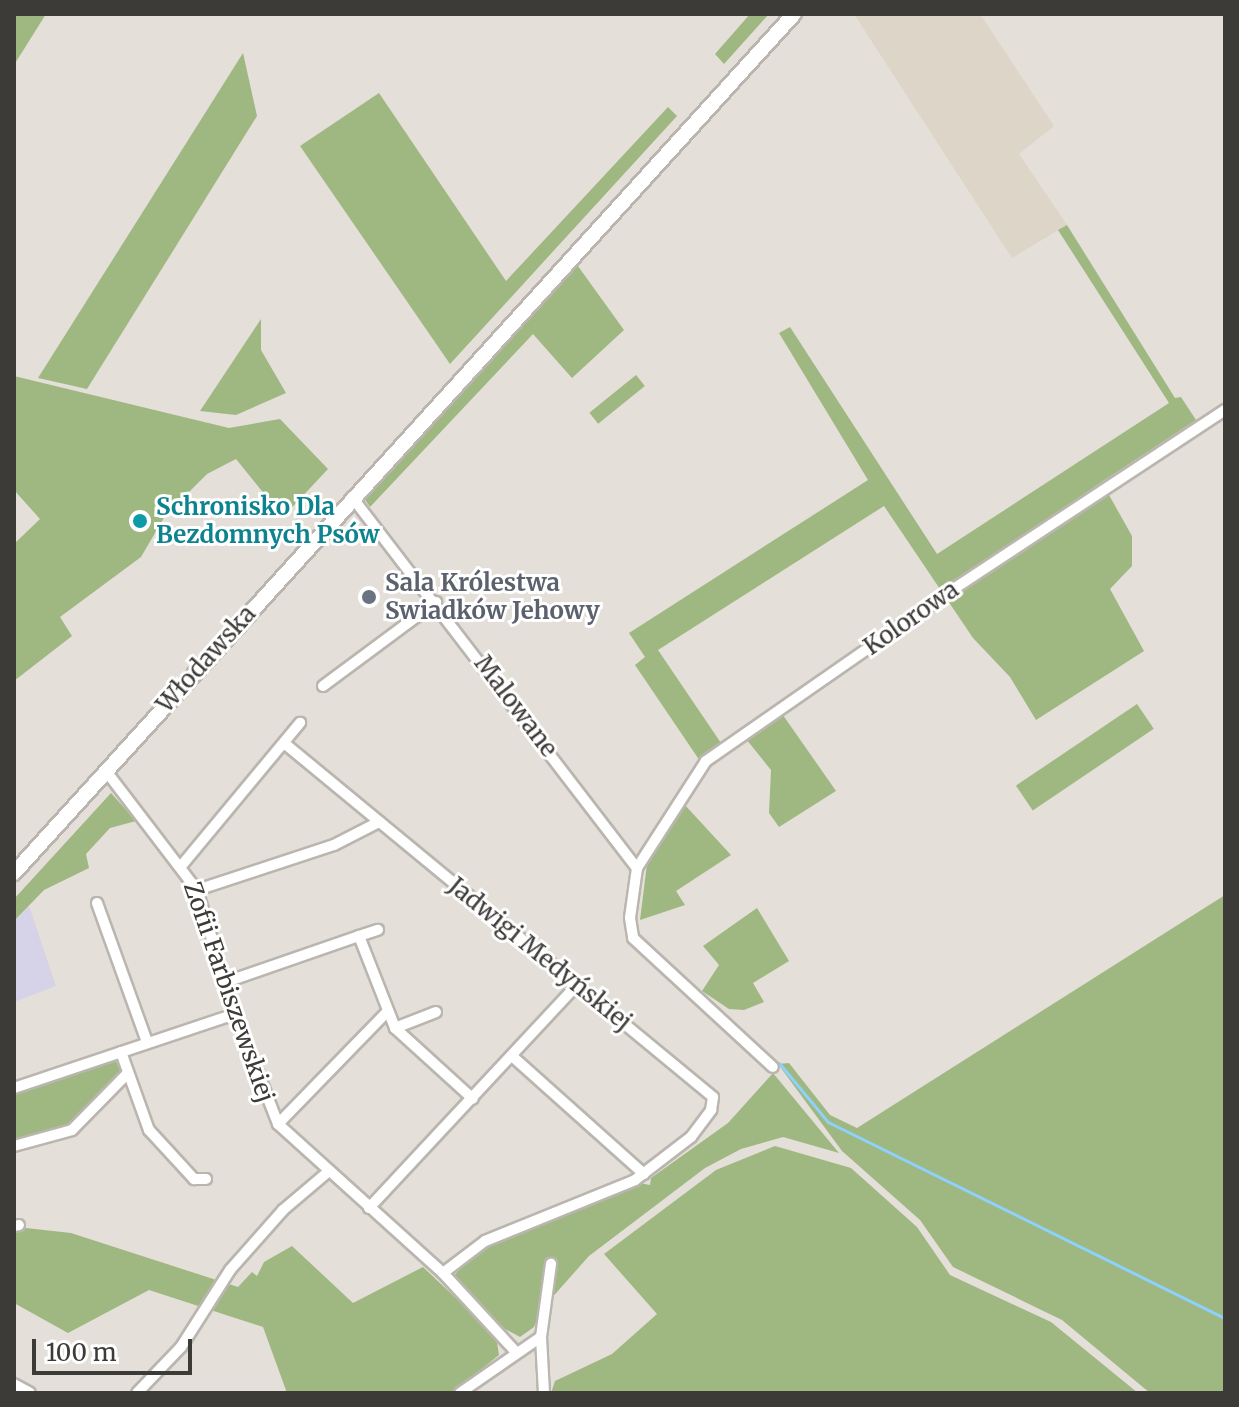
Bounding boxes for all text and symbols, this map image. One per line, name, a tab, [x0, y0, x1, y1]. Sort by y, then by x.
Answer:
place label: Schronisko Dla Bezdomnych Psów	[156, 493, 379, 549]
marker: Schronisko Dla Bezdomnych Psów	[131, 512, 149, 530]
place label: Sala Królestwa Swiadków Jehowy	[385, 569, 600, 625]
street label: Kolorowa	[858, 575, 964, 661]
marker: Sala Królestwa Swiadków Jehowy	[360, 588, 378, 606]
street label: Włodawska	[150, 600, 262, 718]
street label: Malowane	[468, 650, 564, 762]
street label: Jadwigi Medyńskiej	[443, 871, 637, 1037]
street label: Zofii Farbiszewskiej	[178, 878, 280, 1106]
scale bar	[36, 1323, 196, 1373]
text: 100 m	[46, 1337, 116, 1368]

